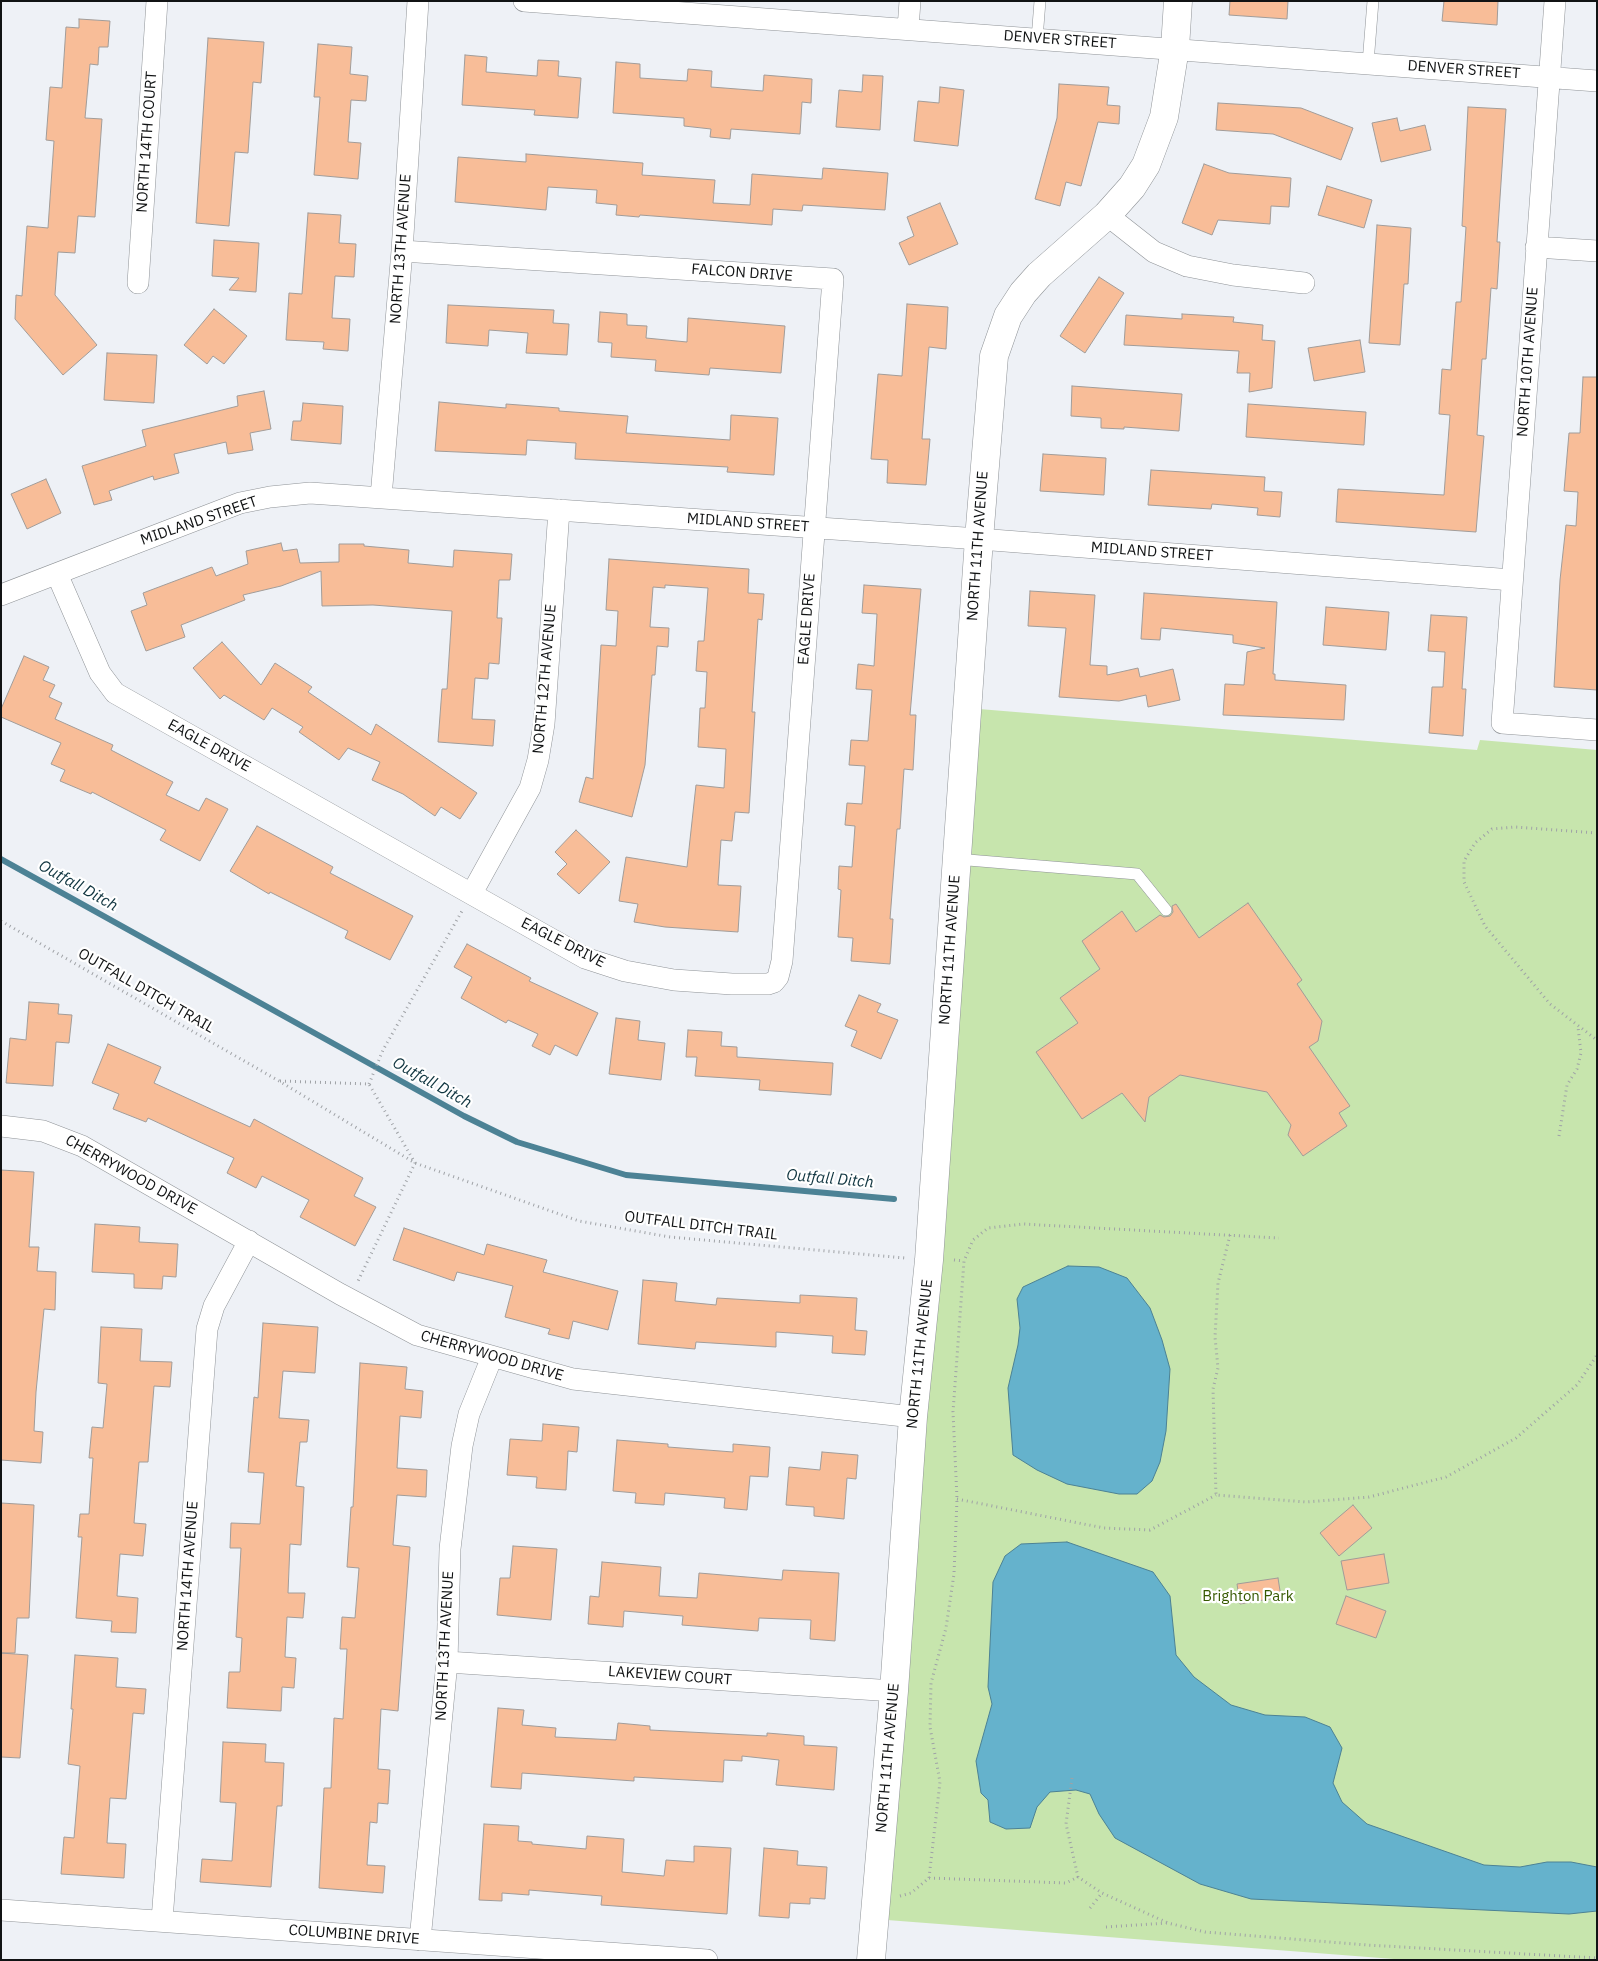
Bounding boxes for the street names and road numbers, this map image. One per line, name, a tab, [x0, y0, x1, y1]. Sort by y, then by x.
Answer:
street label: DENVER STREET	[1003, 27, 1117, 53]
street label: DENVER STREET	[1407, 57, 1521, 83]
street label: NORTH 14TH COURT	[133, 71, 161, 213]
street label: NORTH 13TH AVENUE	[387, 173, 415, 325]
street label: FALCON DRIVE	[691, 260, 793, 286]
street label: NORTH 10TH AVENUE	[1514, 286, 1542, 438]
street label: NORTH 11TH AVENUE	[964, 470, 992, 622]
street label: MIDLAND STREET	[138, 493, 260, 549]
street label: MIDLAND STREET	[686, 510, 810, 536]
street label: MIDLAND STREET	[1090, 539, 1214, 565]
street label: EAGLE DRIVE	[795, 573, 819, 665]
street label: NORTH 12TH AVENUE	[529, 603, 561, 755]
street label: EAGLE DRIVE	[164, 716, 254, 776]
street label: NORTH 11TH AVENUE	[936, 874, 964, 1026]
street label: EAGLE DRIVE	[518, 914, 608, 972]
street label: OUTFALL DITCH TRAIL	[75, 945, 217, 1037]
street label: CHERRYWOOD DRIVE	[62, 1131, 200, 1219]
street label: OUTFALL DITCH TRAIL	[623, 1208, 779, 1244]
street label: NORTH 11TH AVENUE	[903, 1278, 937, 1430]
street label: CHERRYWOOD DRIVE	[418, 1327, 566, 1385]
street label: NORTH 14TH AVENUE	[174, 1500, 202, 1652]
street label: NORTH 13TH AVENUE	[432, 1570, 458, 1722]
street label: LAKEVIEW COURT	[608, 1663, 732, 1689]
street label: NORTH 11TH AVENUE	[872, 1682, 904, 1834]
street label: COLUMBINE DRIVE	[288, 1921, 420, 1949]

